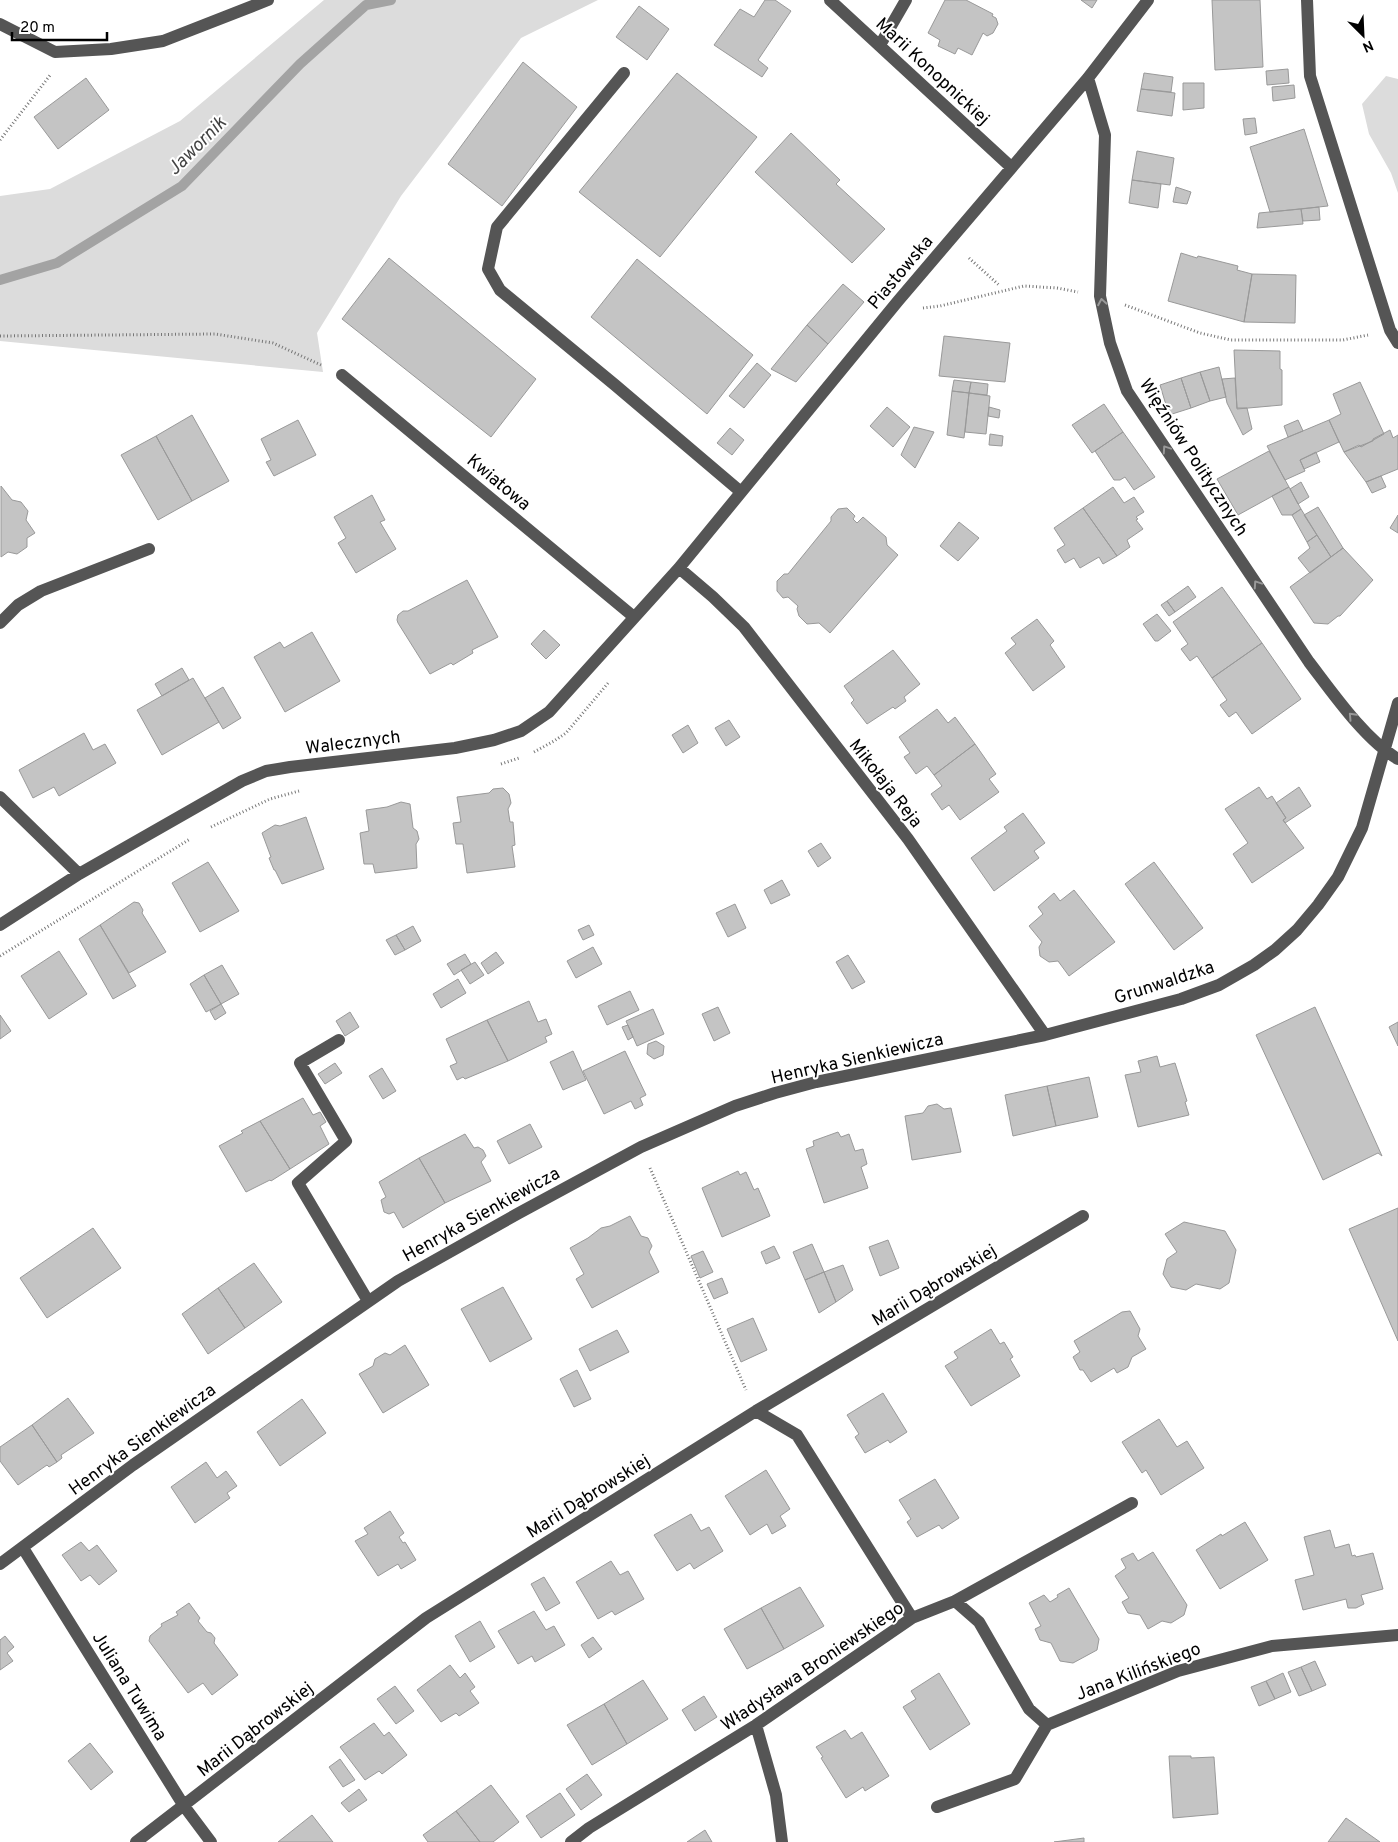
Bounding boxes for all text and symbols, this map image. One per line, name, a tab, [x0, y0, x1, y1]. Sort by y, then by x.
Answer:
scale bar	[12, 10, 108, 42]
north arrow	[1338, 10, 1388, 60]
street label: Marii Konopnickiej	[870, 13, 994, 131]
text: 20 m	[20, 19, 55, 38]
text: N	[1360, 36, 1376, 55]
water label: Jawornik	[163, 111, 232, 181]
street label: Piastowska	[863, 231, 939, 315]
one-way arrow	[1097, 298, 1107, 307]
street label: Więźniów Politycznych	[1133, 375, 1252, 541]
one-way arrow	[1163, 445, 1172, 455]
street label: Kwiatowa	[461, 450, 535, 517]
one-way arrow	[1254, 580, 1263, 590]
one-way arrow	[1349, 712, 1358, 721]
street label: Walecznych	[304, 726, 402, 761]
street label: Mikołaja Reja	[843, 735, 927, 833]
street label: Grunwaldzka	[1111, 956, 1218, 1010]
street label: Henryka Sienkiewicza	[769, 1028, 946, 1090]
street label: Henryka Sienkiewicza	[399, 1163, 564, 1268]
street label: Marii Dąbrowskiej	[868, 1240, 1001, 1333]
street label: Henryka Sienkiewicza	[65, 1379, 221, 1501]
street label: Marii Dąbrowskiej	[523, 1450, 655, 1544]
street label: Władysława Broniewskiego	[717, 1597, 909, 1737]
street label: Juliana Tuwima	[86, 1628, 171, 1746]
street label: Jana Kilińskiego	[1073, 1638, 1204, 1707]
street label: Marii Dąbrowskiej	[193, 1678, 319, 1783]

